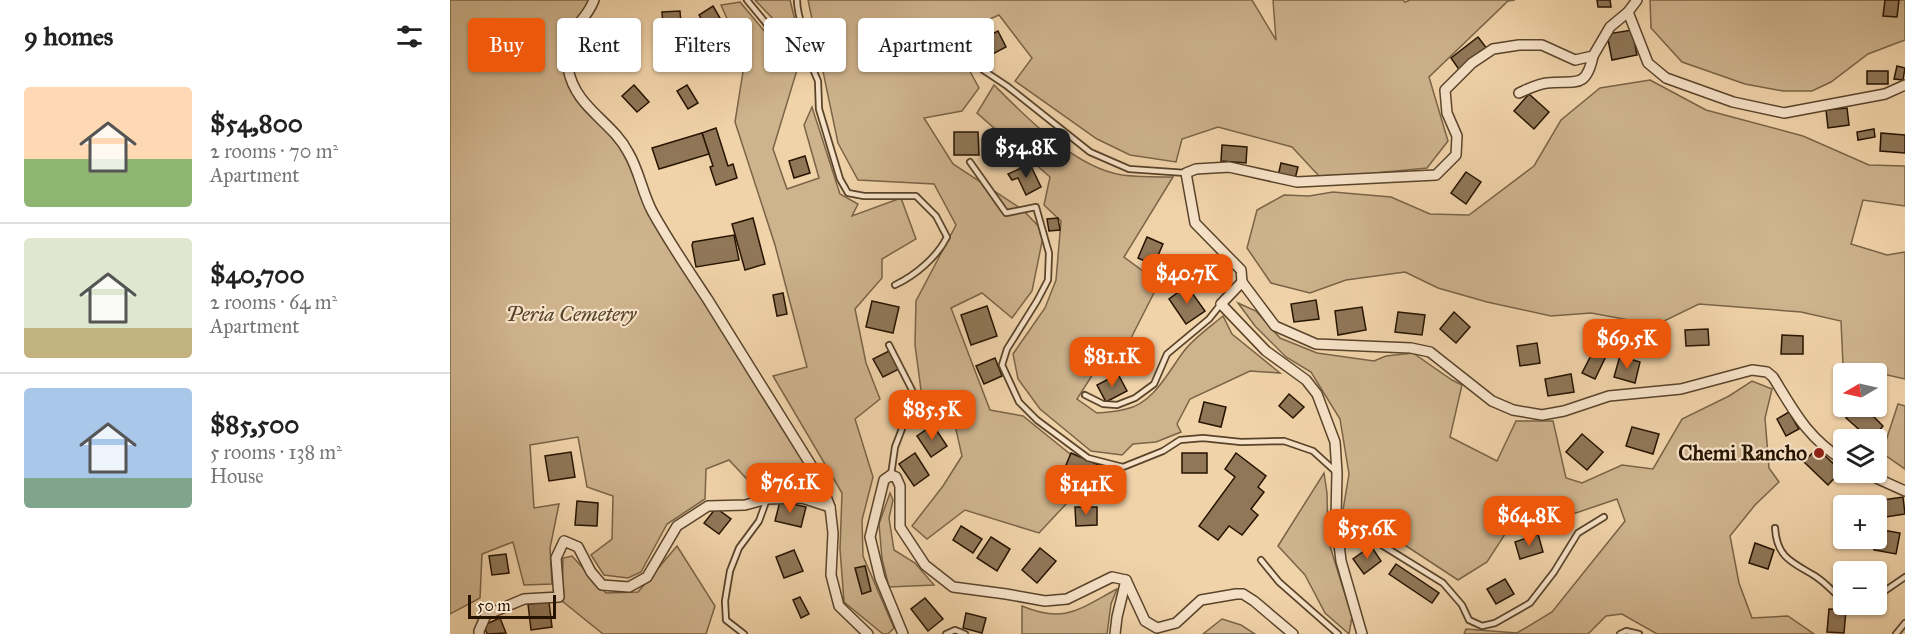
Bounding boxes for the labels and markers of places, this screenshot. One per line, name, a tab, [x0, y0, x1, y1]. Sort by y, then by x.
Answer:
pin: $54.8K	[977, 128, 1075, 179]
pin: $40.7K	[1138, 254, 1236, 305]
pin: $69.5K	[1578, 319, 1676, 370]
pin: $81.1K	[1063, 337, 1161, 388]
pin: $85.5K	[883, 390, 981, 441]
place label: Chemi Rancho	[1678, 440, 1807, 466]
marker: Chemi Rancho	[1812, 446, 1826, 460]
pin: $76.1K	[741, 463, 839, 514]
pin: $141K	[1044, 465, 1128, 516]
pin: $64.8K	[1480, 496, 1578, 547]
pin: $55.6K	[1318, 509, 1416, 560]

